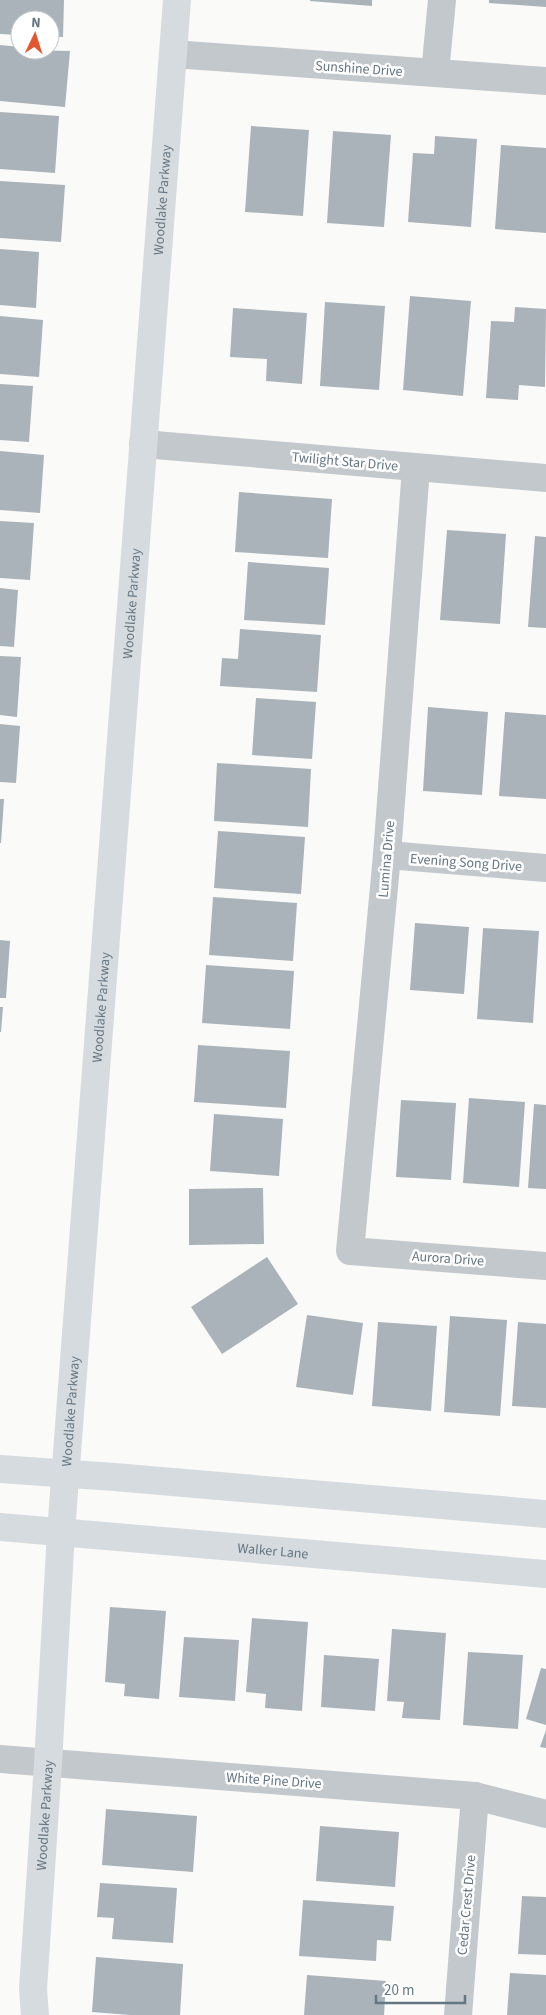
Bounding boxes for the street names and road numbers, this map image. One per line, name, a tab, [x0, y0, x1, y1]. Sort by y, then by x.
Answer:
street label: Sunshine Drive	[315, 56, 403, 82]
street label: Woodlake Parkway	[149, 143, 177, 256]
street label: Twilight Star Drive	[291, 447, 399, 477]
street label: Woodlake Parkway	[118, 547, 146, 660]
street label: Lumina Drive	[374, 820, 400, 898]
street label: Evening Song Drive	[409, 849, 523, 877]
street label: Woodlake Parkway	[88, 951, 116, 1064]
street label: Aurora Drive	[411, 1247, 485, 1271]
street label: Woodlake Parkway	[57, 1355, 85, 1467]
street label: Walker Lane	[237, 1538, 309, 1565]
street label: Woodlake Parkway	[32, 1759, 59, 1871]
street label: White Pine Drive	[226, 1768, 322, 1794]
street label: Cedar Crest Drive	[453, 1854, 481, 1956]

